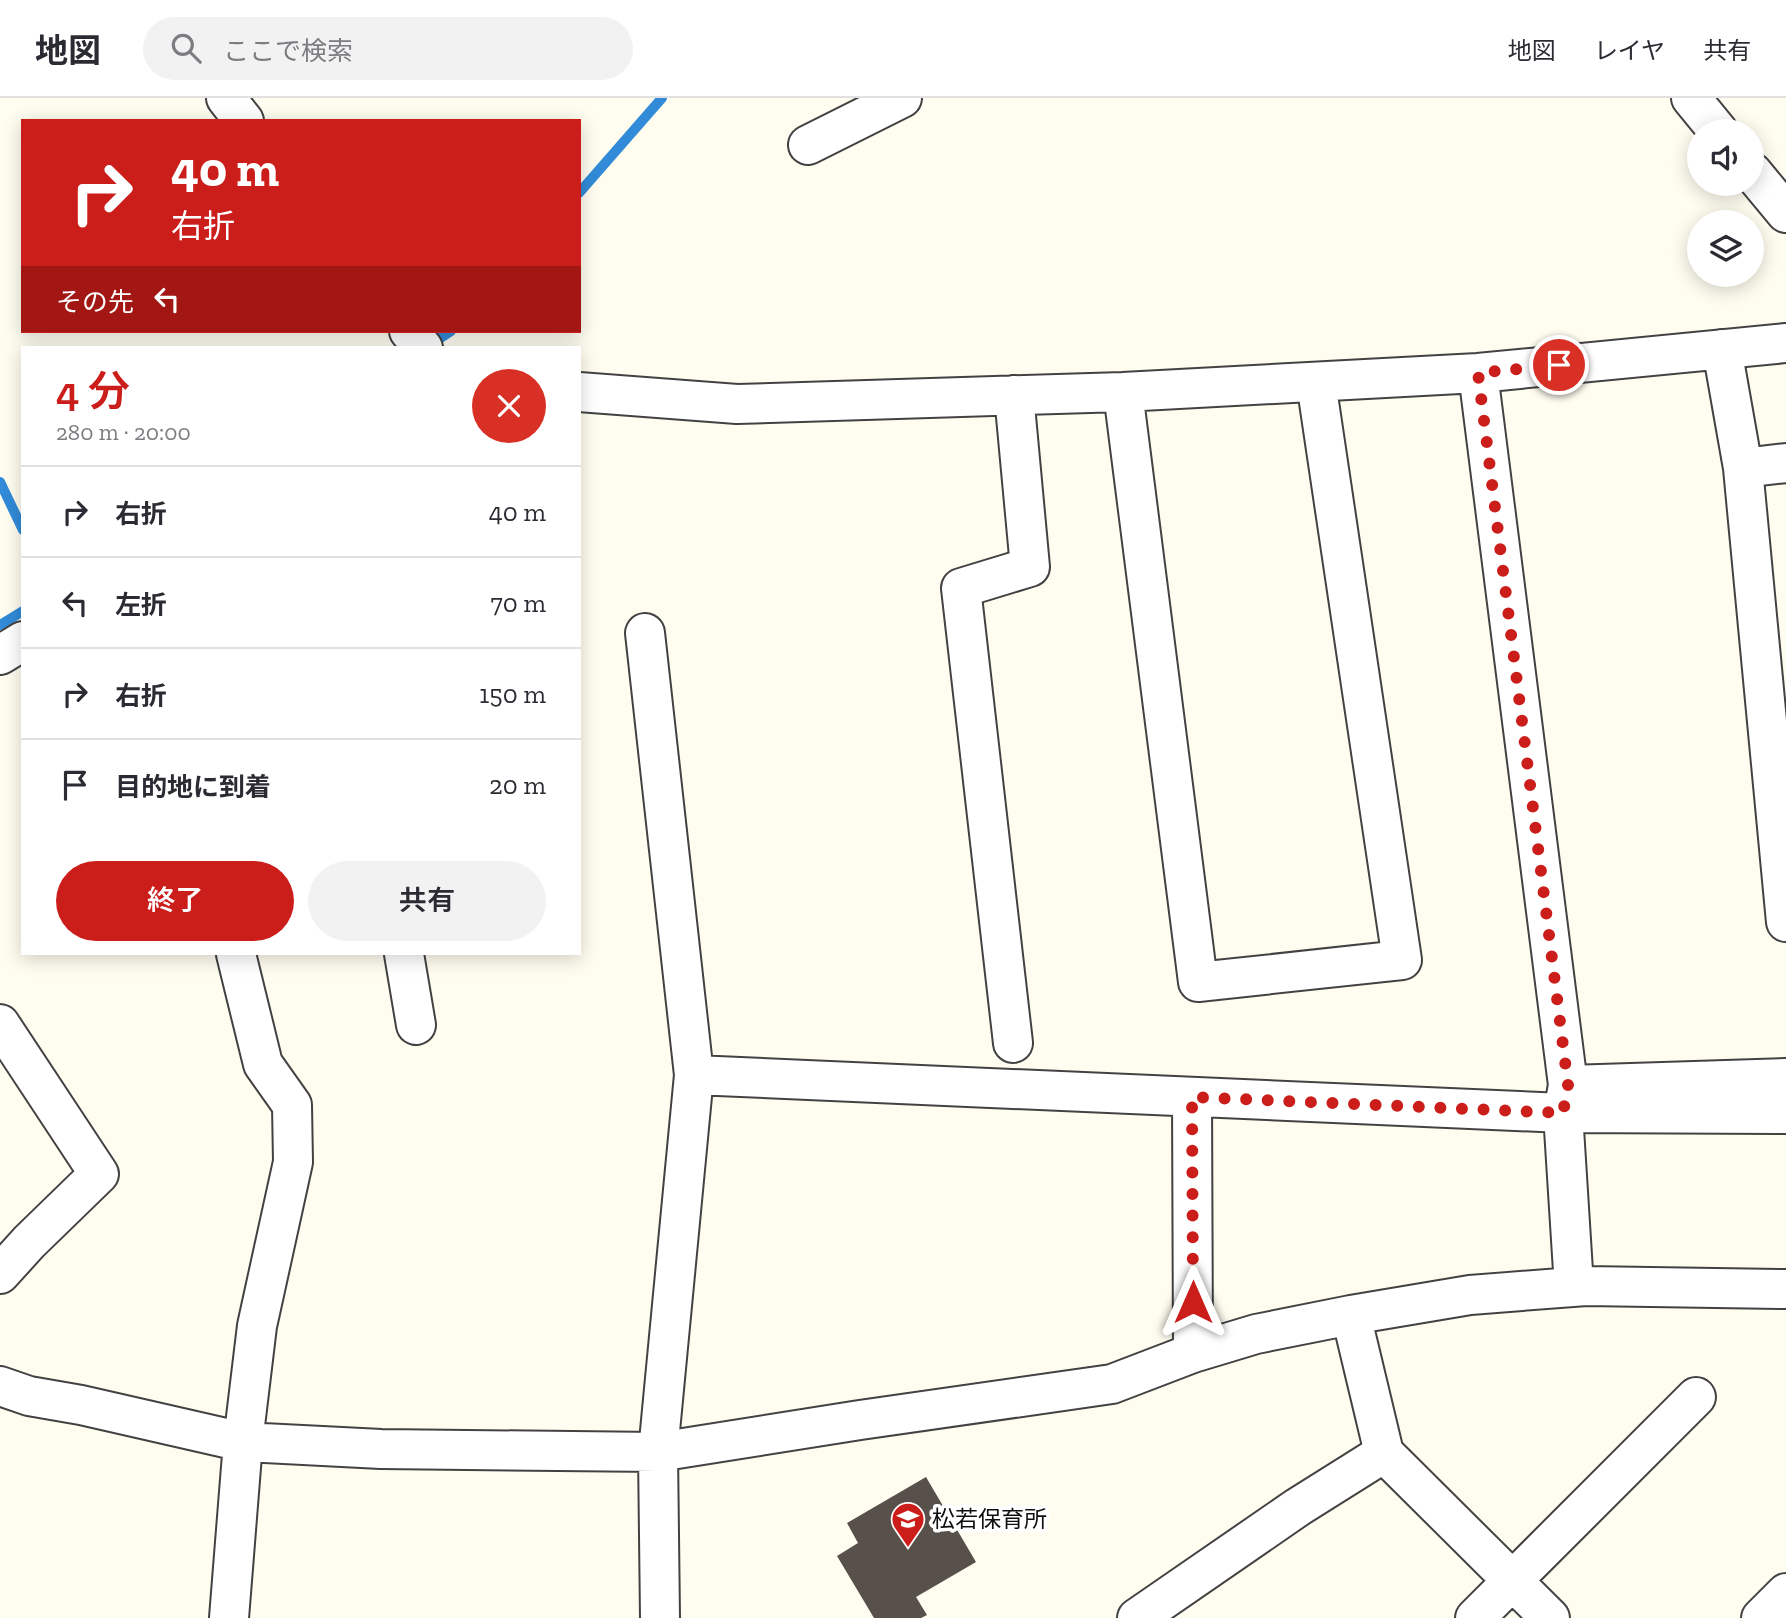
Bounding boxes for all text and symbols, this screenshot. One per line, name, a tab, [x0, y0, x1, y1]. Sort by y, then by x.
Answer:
search box	[143, 17, 633, 80]
icon: search	[167, 29, 205, 67]
text: 地図	[35, 31, 101, 70]
text: ここで検索	[223, 35, 353, 67]
text: 地図	[1508, 36, 1556, 65]
text: レイヤ	[1594, 36, 1665, 65]
text: 共有	[1703, 36, 1751, 65]
map controls	[1687, 119, 1764, 287]
button: sound	[1687, 119, 1764, 196]
text: 40 m	[171, 140, 279, 199]
icon: right	[56, 147, 147, 238]
text: 右折	[171, 207, 235, 245]
button: layers	[1687, 210, 1764, 287]
icon: left	[148, 280, 186, 318]
text: その先	[56, 286, 134, 318]
pin	[1529, 335, 1589, 395]
icon: arrive	[1540, 346, 1578, 384]
text: 4 分	[56, 366, 130, 417]
button: close	[472, 369, 546, 443]
text: 280 m · 20:00	[56, 418, 191, 446]
icon: right	[56, 493, 94, 531]
text: 40 m	[489, 496, 546, 528]
text: 右折	[115, 498, 167, 530]
icon: left	[56, 584, 94, 622]
text: 70 m	[490, 587, 546, 619]
text: 左折	[115, 589, 167, 621]
icon: right	[56, 675, 94, 713]
text: 150 m	[479, 678, 546, 710]
text: 右折	[115, 680, 167, 712]
icon: arrive	[56, 766, 94, 804]
text: 20 m	[489, 769, 546, 801]
text: 目的地に到着	[115, 771, 271, 803]
button: 終了	[56, 861, 294, 941]
button: 共有	[308, 861, 546, 941]
position arrow	[1156, 1265, 1230, 1339]
school or university icon: 松若保育所	[889, 1500, 927, 1549]
place label: 松若保育所	[932, 1505, 1047, 1533]

